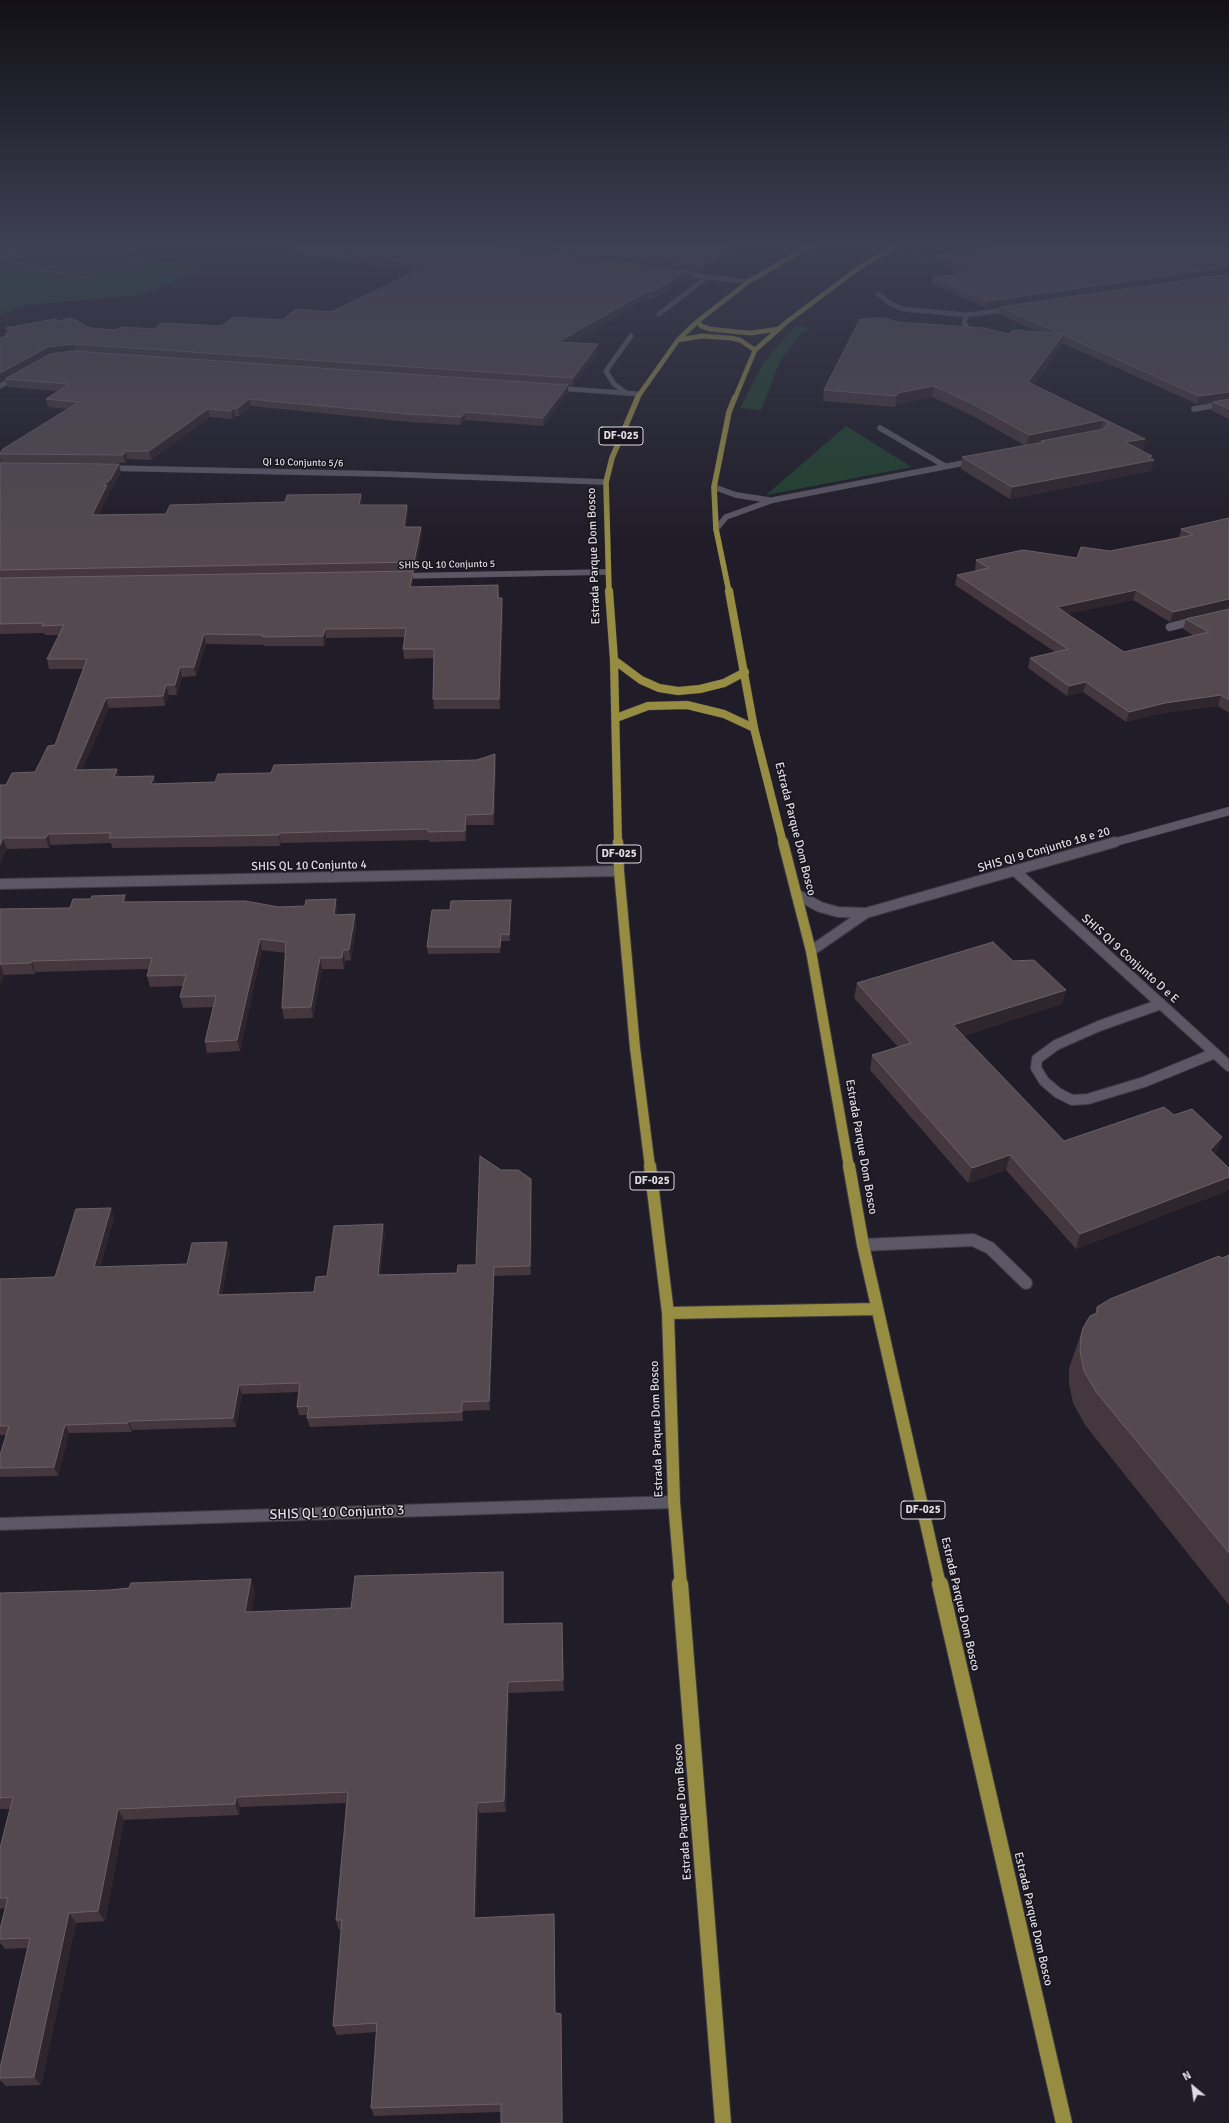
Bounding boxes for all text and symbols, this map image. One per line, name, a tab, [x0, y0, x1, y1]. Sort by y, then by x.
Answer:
road number: DF-025	[599, 427, 643, 445]
street label: QI 10 Conjunto 5/6	[263, 456, 343, 470]
street label: Estrada Parque Dom Bosco	[584, 487, 604, 625]
street label: SHIS QL 10 Conjunto 5	[399, 558, 495, 572]
street label: Estrada Parque Dom Bosco	[771, 761, 819, 897]
street label: SHIS QI 9 Conjunto 18 e 20	[976, 824, 1112, 876]
road number: DF-025	[597, 845, 641, 863]
street label: SHIS QL 10 Conjunto 4	[251, 858, 367, 874]
street label: SHIS QI 9 Conjunto D e E	[1078, 912, 1182, 1006]
street label: Estrada Parque Dom Bosco	[842, 1078, 880, 1216]
road number: DF-025	[630, 1172, 674, 1190]
street label: Estrada Parque Dom Bosco	[647, 1360, 667, 1498]
road number: DF-025	[901, 1501, 945, 1519]
street label: SHIS QL 10 Conjunto 3	[269, 1502, 405, 1524]
street label: Estrada Parque Dom Bosco	[938, 1536, 982, 1672]
street label: Estrada Parque Dom Bosco	[671, 1743, 695, 1881]
street label: Estrada Parque Dom Bosco	[1011, 1851, 1055, 1987]
north arrow	[1173, 2067, 1213, 2107]
text: N	[1180, 2069, 1193, 2084]

